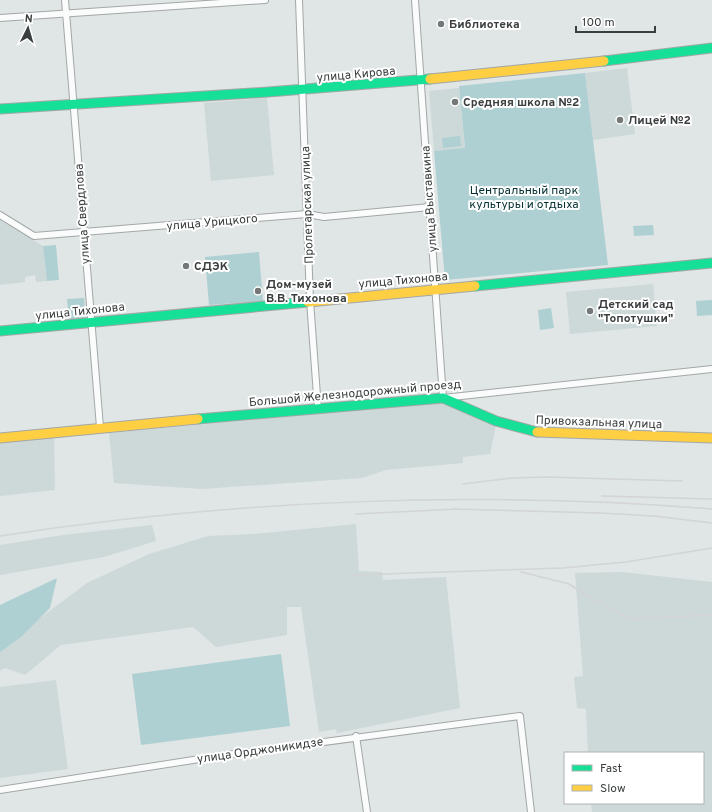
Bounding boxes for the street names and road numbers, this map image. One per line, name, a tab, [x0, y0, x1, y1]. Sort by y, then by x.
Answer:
street label: улица Кирова	[316, 64, 396, 86]
street label: улица Выставкина	[418, 145, 442, 253]
street label: Пролетарская улица	[298, 146, 318, 264]
street label: улица Свердлова	[72, 163, 94, 265]
street label: улица Урицкого	[166, 211, 259, 235]
street label: улица Тихонова	[358, 269, 448, 293]
street label: улица Тихонова	[35, 299, 126, 325]
street label: Большой Железнодорожный проезд	[248, 377, 462, 411]
street label: Привокзальная улица	[535, 413, 663, 433]
street label: улица Орджоникидзе	[196, 734, 324, 768]

